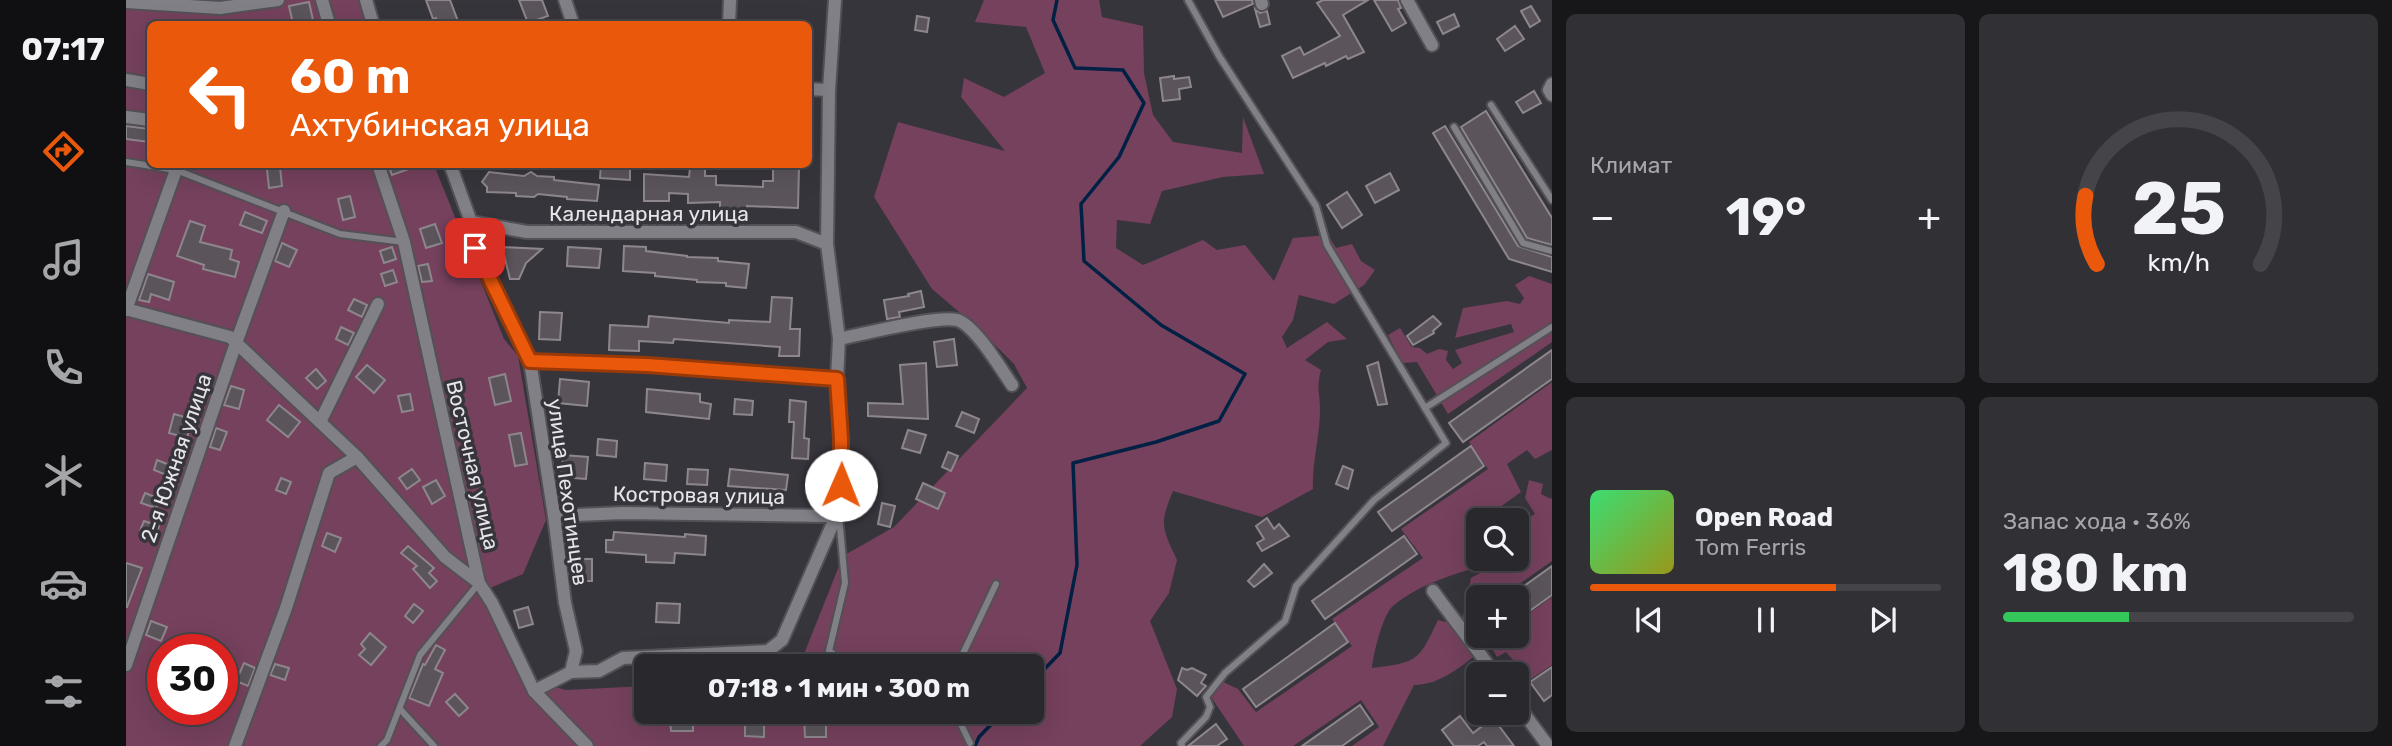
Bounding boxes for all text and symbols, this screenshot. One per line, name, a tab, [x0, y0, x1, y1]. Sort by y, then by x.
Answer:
text: 07:17	[21, 30, 105, 68]
text: 60 m	[290, 47, 411, 105]
icon: left	[175, 49, 266, 140]
text: Ахтубинская улица	[290, 106, 590, 144]
icon: directions	[39, 127, 88, 176]
text: Климат	[1590, 151, 1672, 179]
text: 25	[2131, 167, 2226, 253]
text: 19°	[1726, 186, 1806, 248]
text: −	[1590, 194, 1615, 240]
text: +	[1917, 194, 1941, 240]
street label: Календарная улица	[549, 201, 749, 226]
pin	[445, 218, 505, 278]
icon: arrive	[456, 229, 494, 267]
icon: music	[39, 235, 88, 284]
text: km/h	[2147, 248, 2210, 277]
icon: phone	[39, 343, 88, 392]
street label: 2-я Южная улица	[135, 370, 217, 546]
street label: Восточная улица	[441, 378, 505, 552]
street label: улица Пехотинцев	[543, 397, 593, 587]
position arrow	[804, 448, 878, 522]
icon: climate	[39, 451, 88, 500]
street label: Костровая улица	[613, 481, 785, 509]
text: Open Road	[1695, 502, 1833, 533]
text: Запас хода · 36%	[2003, 507, 2191, 535]
map controls	[1466, 508, 1529, 725]
button: search	[1466, 508, 1529, 571]
text: Tom Ferris	[1695, 533, 1806, 561]
text: 180 km	[2003, 542, 2189, 604]
icon: car	[39, 559, 88, 608]
button: +	[1466, 585, 1529, 648]
icon: previous	[1630, 601, 1668, 639]
icon: pause	[1747, 601, 1785, 639]
icon: next	[1864, 601, 1902, 639]
speed limit sign: 30	[147, 634, 238, 725]
button: −	[1466, 662, 1529, 725]
icon: filters	[39, 667, 88, 716]
text: 07:18 · 1 мин · 300 m	[708, 673, 970, 704]

